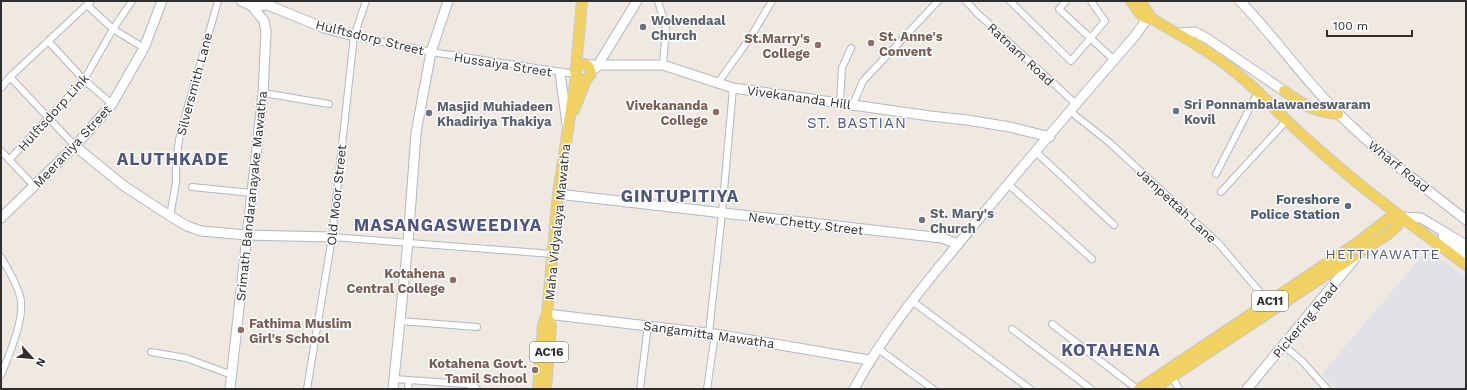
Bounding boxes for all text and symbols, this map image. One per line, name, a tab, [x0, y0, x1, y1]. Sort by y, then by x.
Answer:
scale bar	[1327, 12, 1412, 38]
place label: Wolvendaal Church	[651, 13, 726, 43]
street label: Hulftsdorp Street	[314, 17, 426, 58]
text: 100 m	[1333, 19, 1368, 33]
street label: Ratnam Road	[984, 20, 1057, 89]
marker: Wolvendaal Church	[638, 22, 648, 32]
place label: St. Anne's Convent	[879, 29, 943, 59]
street label: Silversmith Lane	[174, 31, 215, 137]
place label: St.Marry's College	[744, 31, 810, 61]
marker: St. Anne's Convent	[866, 38, 876, 48]
marker: St.Marry's College	[813, 40, 823, 50]
street label: Hussaiya Street	[453, 49, 554, 80]
street label: Hulftsdorp Link	[15, 70, 92, 154]
street label: Vivekananda Hill	[746, 83, 852, 112]
street label: Srimath Bandaranayake Mawatha	[233, 90, 270, 302]
place label: Sri Ponnambalawaneswaram Kovil	[1184, 97, 1371, 127]
place label: Vivekananda College	[626, 98, 708, 128]
place label: Masjid Muhiadeen Khadiriya Thakiya	[437, 99, 553, 129]
street label: Meeraniya Street	[30, 102, 115, 191]
marker: Sri Ponnambalawaneswaram Kovil	[1171, 106, 1181, 116]
marker: Vivekananda College	[711, 107, 721, 117]
marker: Masjid Muhiadeen Khadiriya Thakiya	[424, 108, 434, 118]
district label: ST. BASTIAN	[807, 114, 907, 132]
street label: Wharf Road	[1365, 137, 1432, 195]
street label: Maha Vidyalaya Mawatha	[542, 142, 573, 301]
street label: Old Moor Street	[324, 143, 349, 246]
district label: ALUTHKADE	[117, 149, 229, 169]
street label: Jampettah Lane	[1134, 165, 1219, 246]
district label: GINTUPITIYA	[621, 186, 739, 206]
place label: Foreshore Police Station	[1250, 192, 1340, 222]
marker: Foreshore Police Station	[1343, 201, 1353, 211]
place label: St. Mary's Church	[930, 206, 994, 236]
street label: New Chetty Street	[747, 209, 865, 238]
district label: MASANGASWEEDIYA	[354, 215, 542, 235]
marker: St. Mary's Church	[917, 215, 927, 225]
district label: HETTIYAWATTE	[1326, 246, 1440, 262]
place label: Kotahena Central College	[347, 266, 445, 296]
marker: Kotahena Central College	[448, 275, 458, 285]
street label: Pickering Road	[1270, 280, 1341, 361]
road number: AC11	[1252, 291, 1288, 311]
place label: Fathima Muslim Girl's School	[249, 316, 352, 346]
street label: Sangamitta Mawatha	[642, 318, 776, 351]
marker: Fathima Muslim Girl's School	[236, 325, 246, 335]
north arrow	[12, 338, 52, 378]
district label: KOTAHENA	[1061, 340, 1161, 360]
road number: AC16	[530, 342, 568, 362]
text: N	[33, 356, 48, 369]
place label: Kotahena Govt. Tamil School	[429, 356, 528, 386]
marker: Kotahena Govt. Tamil School	[530, 365, 540, 375]

